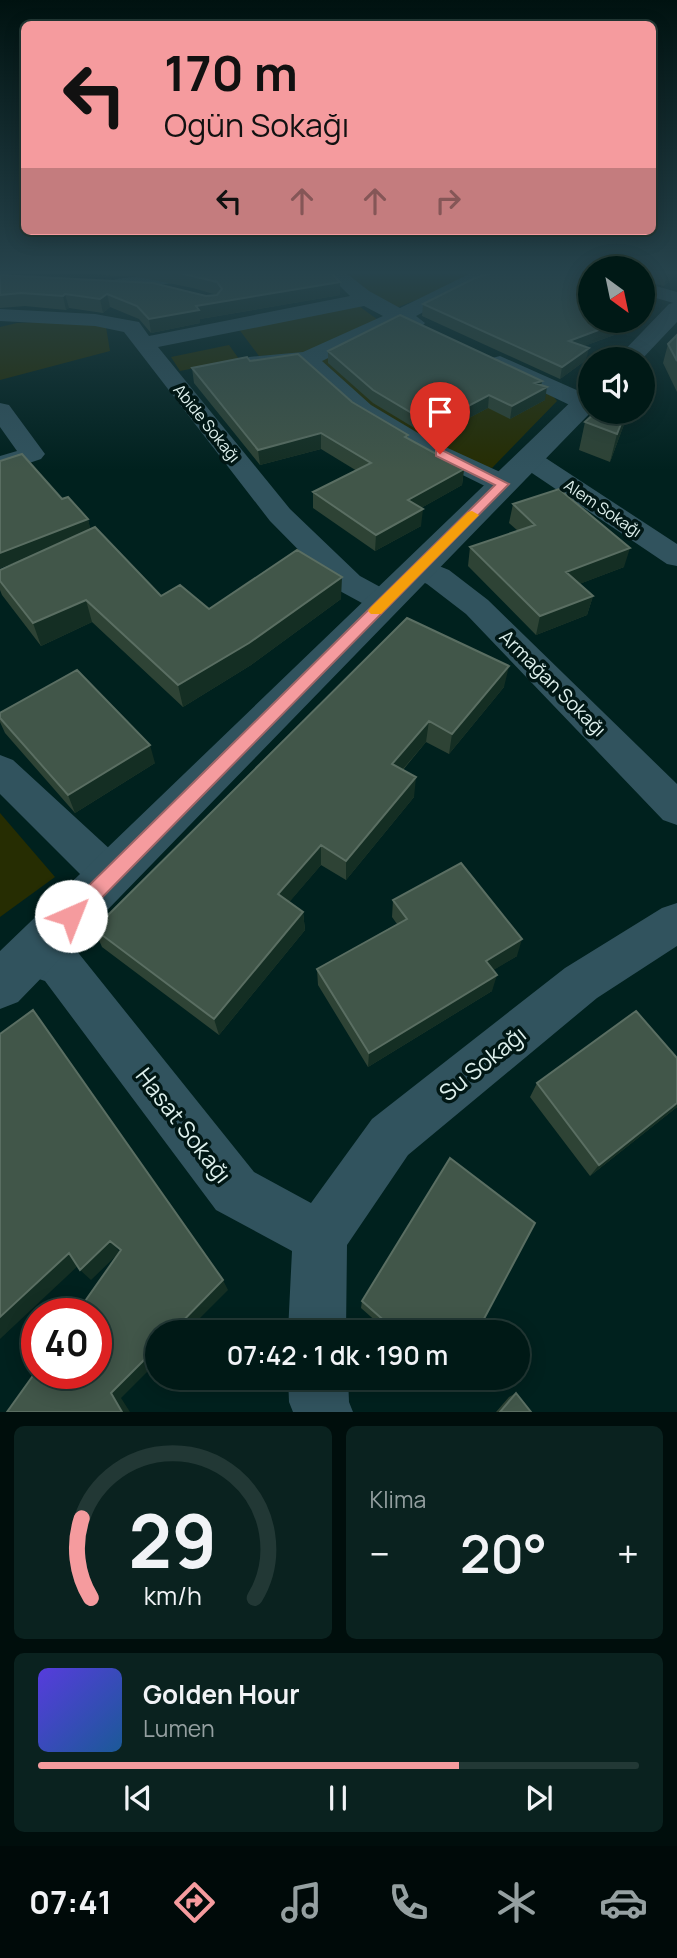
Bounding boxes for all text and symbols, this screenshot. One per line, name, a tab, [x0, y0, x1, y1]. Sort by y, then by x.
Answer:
text: 170 m	[164, 39, 298, 106]
icon: left	[49, 49, 140, 140]
text: Ogün Sokağı	[164, 103, 349, 147]
icon: left	[210, 182, 248, 220]
icon: ahead	[283, 182, 321, 220]
icon: ahead	[356, 182, 394, 220]
icon: right	[429, 182, 467, 220]
north arrow	[578, 256, 654, 332]
map controls	[578, 256, 655, 424]
button: sound	[578, 347, 655, 424]
street label: Abide Sokağı	[169, 379, 245, 467]
pin	[410, 382, 470, 454]
icon: arrive	[421, 393, 459, 431]
street label: Alem Sokağı	[560, 474, 646, 542]
street label: Armağan Sokağı	[494, 624, 612, 742]
position arrow	[34, 879, 108, 953]
street label: Su Sokağı	[432, 1018, 532, 1108]
street label: Hasat Sokağı	[129, 1061, 239, 1189]
speed limit sign: 40	[21, 1298, 112, 1389]
text: 07:42 · 1 dk · 190 m	[227, 1337, 448, 1373]
text: Klima	[370, 1483, 426, 1515]
text: 29	[128, 1491, 217, 1591]
text: 20°	[460, 1518, 547, 1589]
text: −	[370, 1527, 390, 1579]
text: +	[617, 1527, 639, 1579]
text: km/h	[144, 1578, 202, 1613]
text: Golden Hour	[143, 1676, 300, 1712]
text: Lumen	[143, 1712, 215, 1744]
icon: previous	[119, 1779, 157, 1817]
icon: pause	[319, 1779, 357, 1817]
icon: next	[520, 1779, 558, 1817]
icon: directions	[170, 1878, 219, 1927]
icon: music	[277, 1878, 326, 1927]
icon: phone	[384, 1878, 433, 1927]
icon: climate	[492, 1878, 541, 1927]
icon: car	[599, 1878, 648, 1927]
text: 07:41	[29, 1880, 112, 1924]

